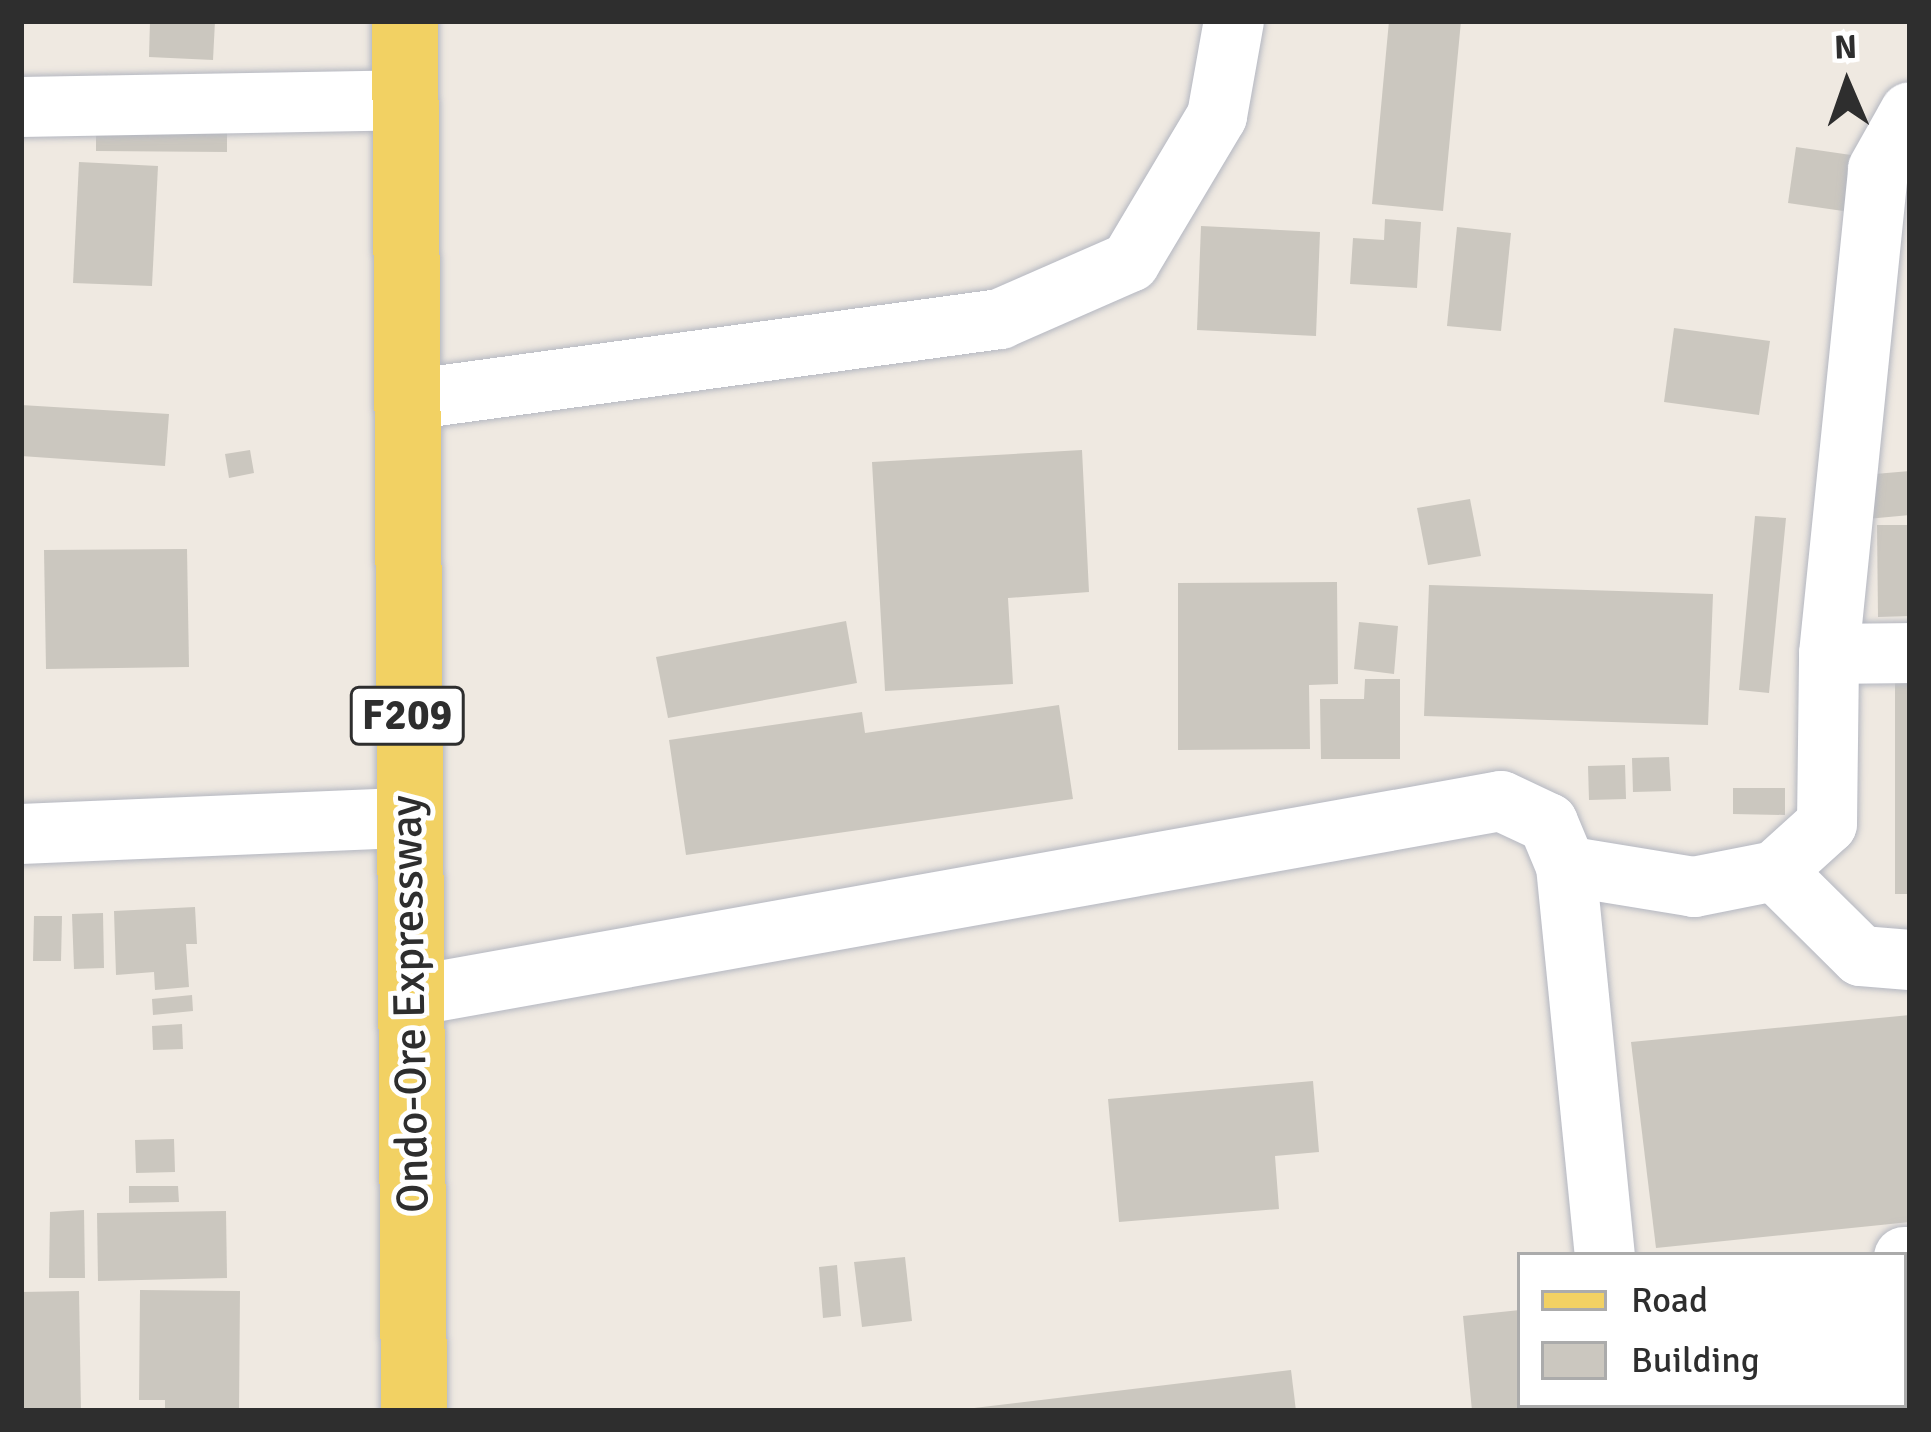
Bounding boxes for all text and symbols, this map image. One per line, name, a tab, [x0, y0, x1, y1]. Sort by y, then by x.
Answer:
north arrow	[1787, 24, 1907, 144]
text: N	[1834, 27, 1858, 68]
road number: F209	[347, 680, 467, 752]
street label: Ondo-Ore Expressway	[379, 795, 441, 1213]
legend	[1517, 1252, 1907, 1408]
text: Road	[1631, 1278, 1708, 1323]
text: Building	[1631, 1338, 1760, 1383]

